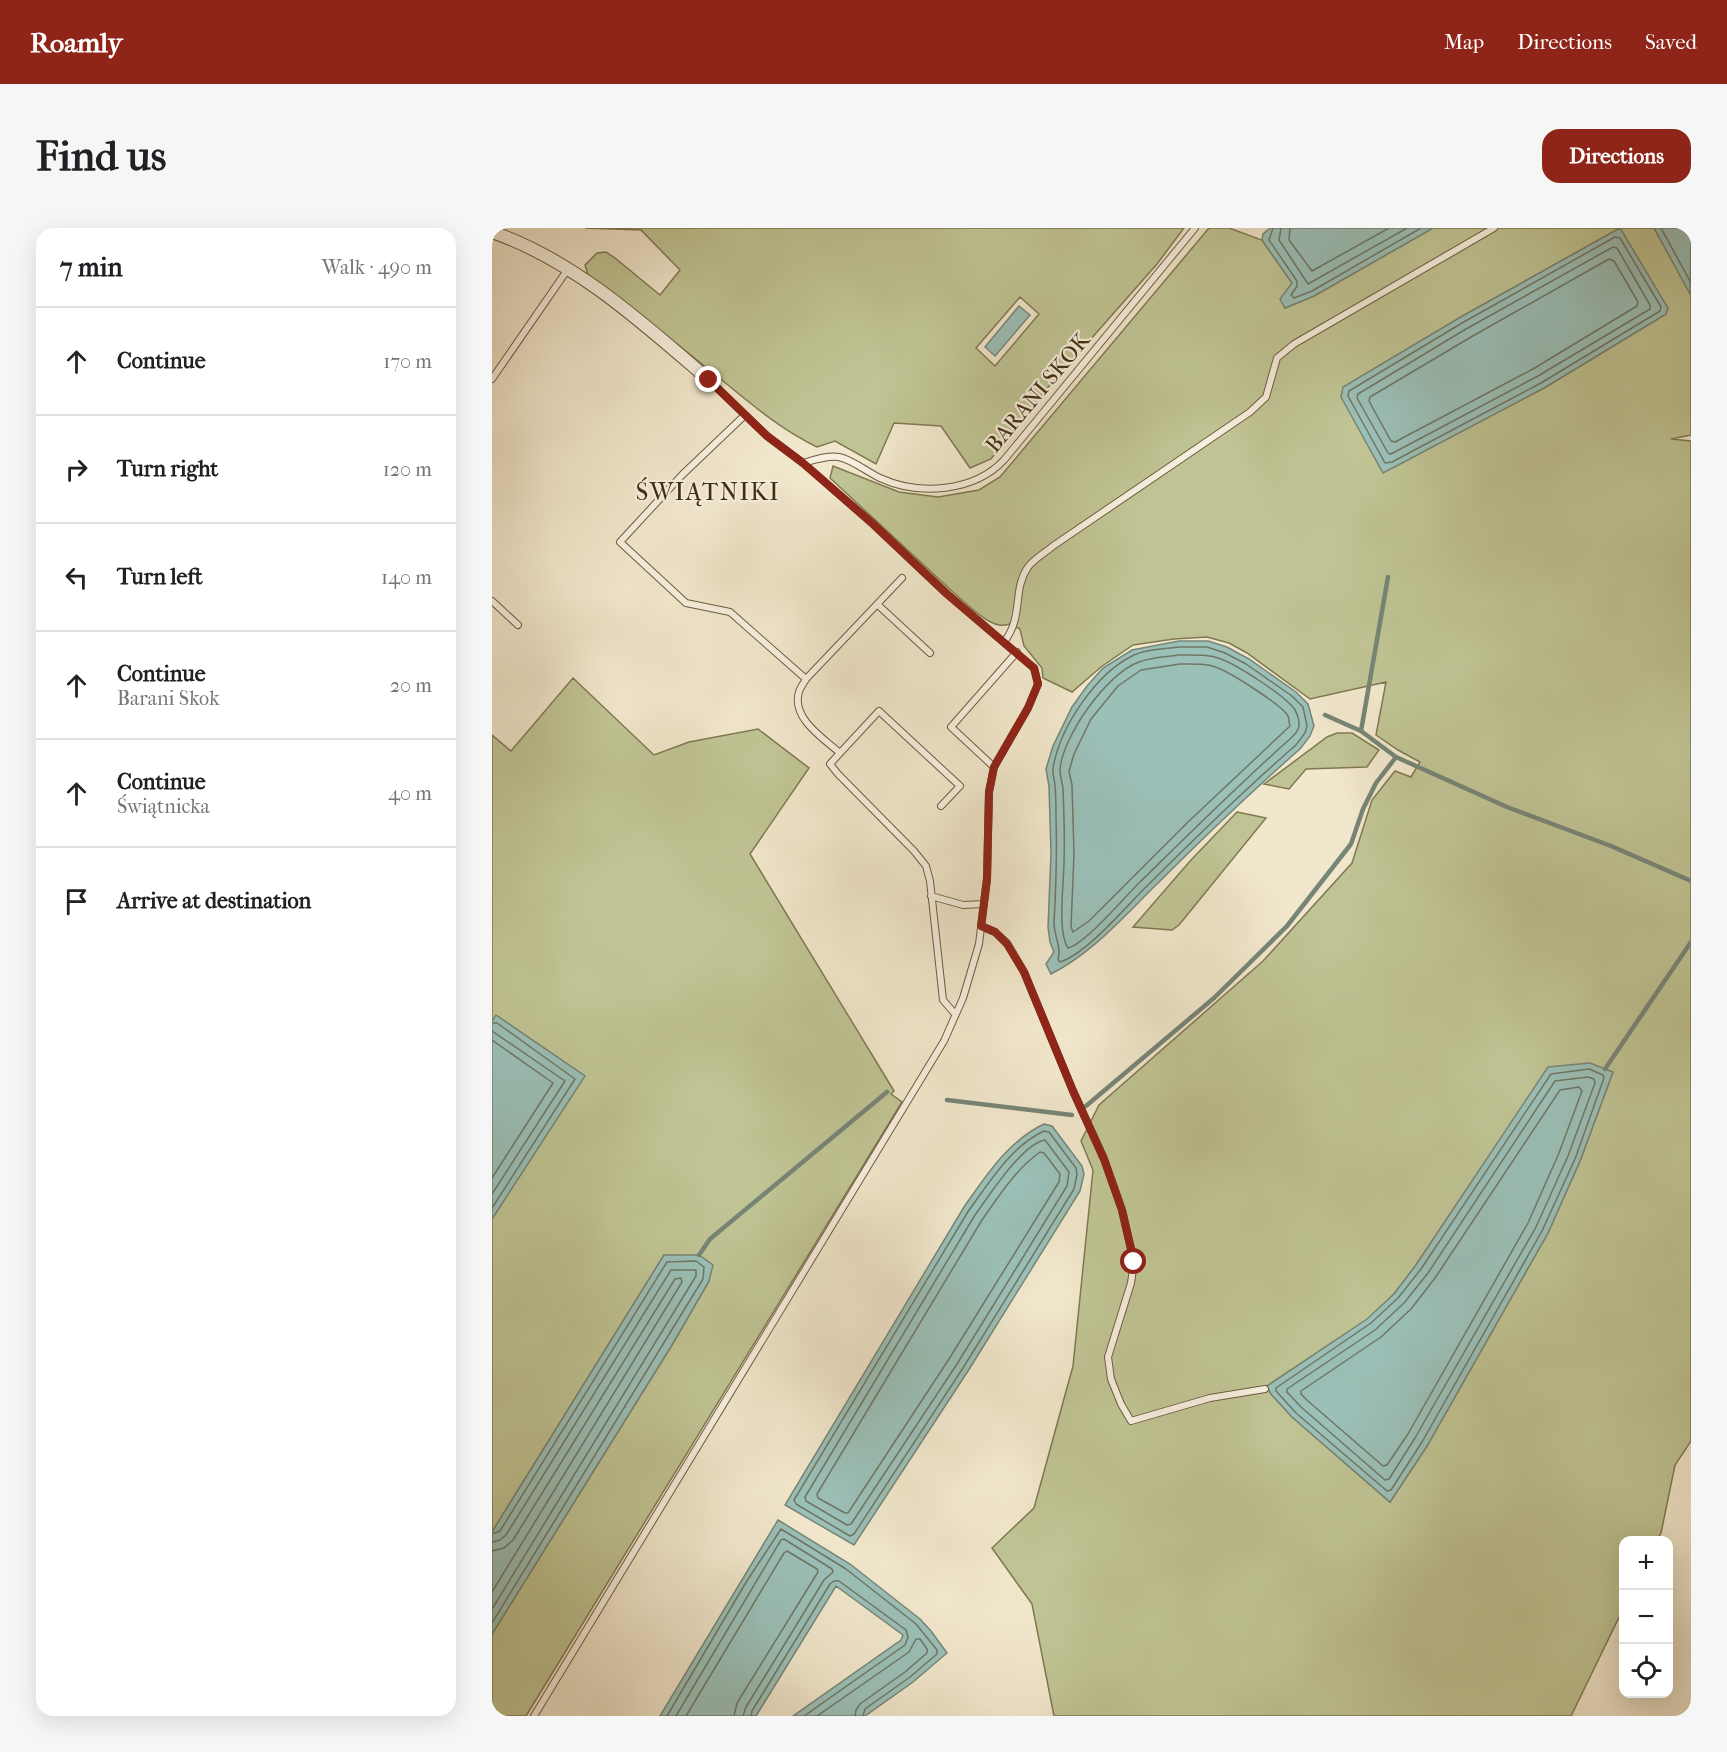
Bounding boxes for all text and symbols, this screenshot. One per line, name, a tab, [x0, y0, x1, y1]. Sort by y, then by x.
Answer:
text: Roamly	[30, 26, 122, 59]
text: Map	[1444, 30, 1484, 54]
text: Directions	[1517, 30, 1612, 54]
text: Saved	[1645, 30, 1697, 54]
button: Directions	[1542, 129, 1691, 183]
text: Find us	[36, 132, 166, 181]
text: 7 min	[60, 252, 123, 283]
text: Walk · 490 m	[322, 256, 432, 279]
street label: BARANI SKOK	[980, 327, 1096, 458]
icon: ahead	[60, 345, 93, 378]
text: Continue	[117, 348, 206, 374]
text: 170 m	[383, 350, 432, 373]
route end	[695, 366, 721, 392]
icon: right	[60, 453, 93, 486]
text: Turn right	[117, 456, 218, 482]
text: 120 m	[383, 458, 432, 481]
district label: ŚWIĄTNIKI	[636, 477, 780, 507]
icon: left	[60, 561, 93, 594]
text: Turn left	[117, 564, 203, 590]
text: 140 m	[381, 566, 432, 589]
text: Continue	[117, 661, 206, 687]
icon: ahead	[60, 669, 93, 702]
text: 20 m	[390, 674, 432, 697]
text: Barani Skok	[117, 687, 219, 710]
text: Continue	[117, 769, 206, 795]
icon: ahead	[60, 777, 93, 810]
text: 40 m	[388, 782, 432, 805]
text: Świątnicka	[117, 795, 210, 818]
icon: arrive	[60, 885, 93, 918]
text: Arrive at destination	[117, 888, 311, 914]
route start	[1120, 1248, 1146, 1274]
map controls	[1619, 1536, 1673, 1698]
button: +	[1619, 1536, 1673, 1590]
button: −	[1619, 1590, 1673, 1644]
button: locate	[1619, 1644, 1673, 1698]

